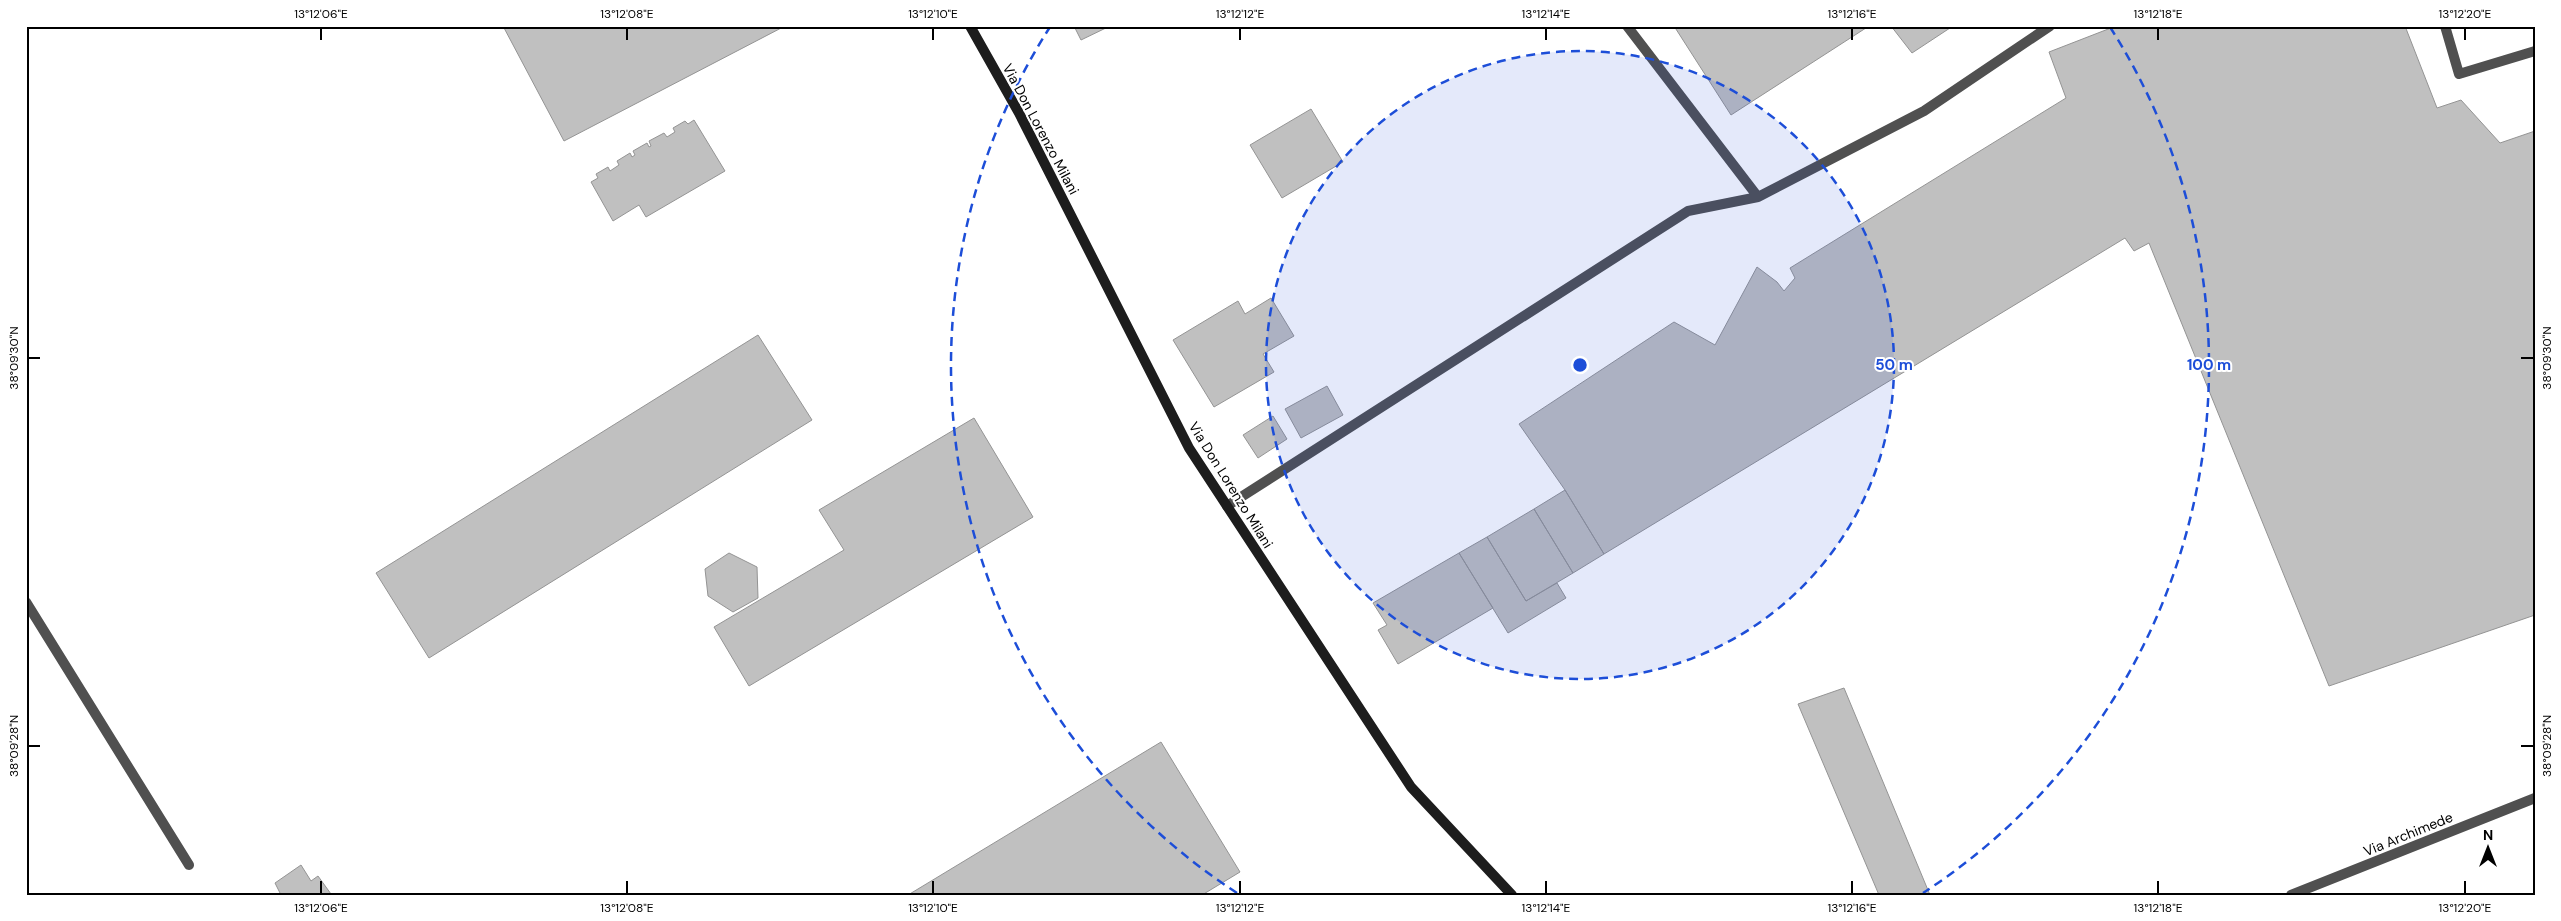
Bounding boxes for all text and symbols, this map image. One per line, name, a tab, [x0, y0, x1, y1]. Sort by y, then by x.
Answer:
text: 13°12'06"E	[294, 6, 348, 22]
text: 13°12'08"E	[600, 6, 654, 22]
text: 13°12'10"E	[908, 6, 958, 22]
text: 13°12'12"E	[1216, 6, 1264, 22]
text: 13°12'14"E	[1522, 6, 1571, 22]
text: 13°12'16"E	[1827, 6, 1877, 22]
text: 13°12'18"E	[2134, 6, 2183, 22]
text: 13°12'20"E	[2439, 6, 2492, 22]
street label: Via Don Lorenzo Milani	[999, 60, 1083, 198]
text: 38°09'30"N	[6, 326, 22, 390]
text: 38°09'30"N	[2539, 326, 2555, 390]
text: 50 m	[1875, 355, 1913, 375]
text: 100 m	[2187, 355, 2231, 375]
centre of rings	[1571, 356, 1589, 374]
street label: Via Don Lorenzo Milani	[1185, 418, 1277, 552]
text: 38°09'28"N	[6, 715, 22, 777]
text: 38°09'28"N	[2539, 715, 2555, 777]
street label: Via Archimede	[2361, 808, 2455, 860]
north arrow	[2464, 824, 2514, 874]
text: N	[2483, 826, 2493, 844]
text: 13°12'06"E	[294, 900, 348, 916]
text: 13°12'08"E	[600, 900, 654, 916]
text: 13°12'10"E	[908, 900, 958, 916]
text: 13°12'12"E	[1216, 900, 1264, 916]
text: 13°12'14"E	[1522, 900, 1571, 916]
text: 13°12'16"E	[1827, 900, 1877, 916]
text: 13°12'18"E	[2134, 900, 2183, 916]
text: 13°12'20"E	[2439, 900, 2492, 916]

